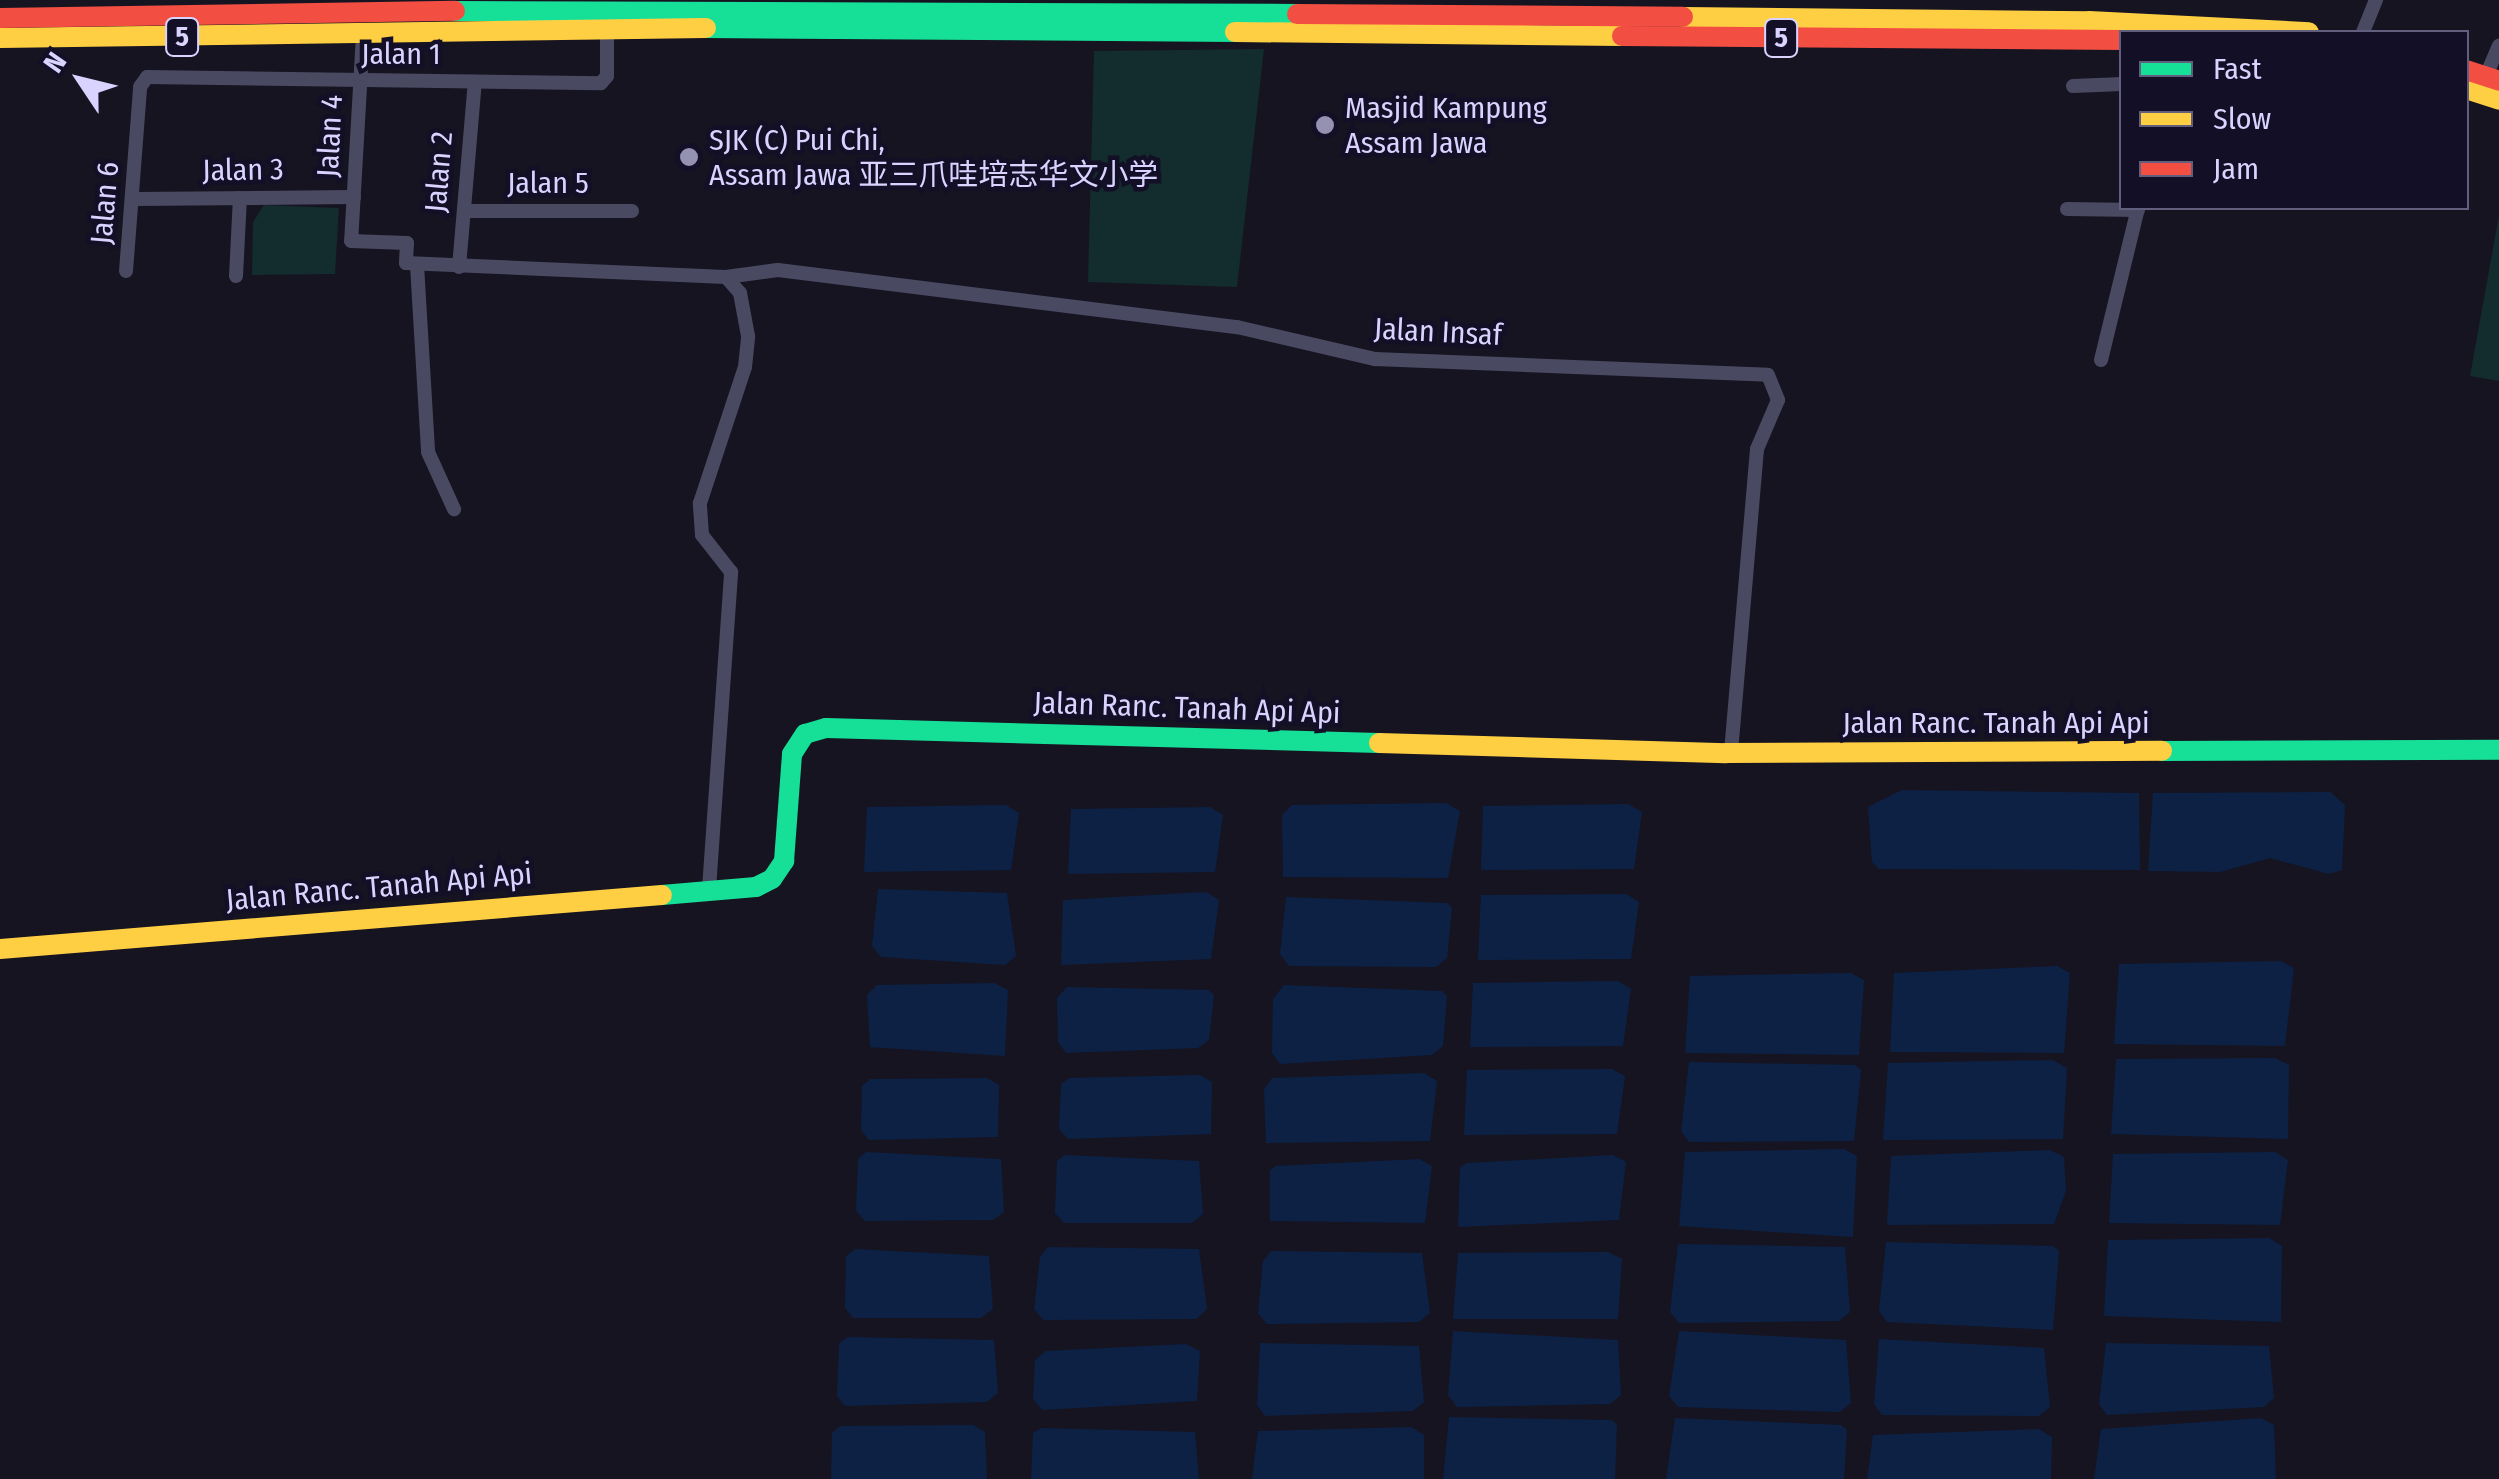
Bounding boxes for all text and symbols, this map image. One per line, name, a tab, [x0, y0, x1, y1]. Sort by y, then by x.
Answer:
road number: 5	[164, 14, 200, 60]
road number: 5	[1764, 15, 1798, 61]
north arrow	[30, 30, 130, 130]
legend	[2119, 30, 2469, 210]
street label: Jalan 1	[361, 36, 441, 72]
text: N	[37, 46, 73, 79]
text: Fast	[2213, 51, 2261, 87]
place label: Masjid Kampung Assam Jawa	[1345, 90, 1547, 160]
street label: Jalan 4	[310, 94, 350, 178]
text: Slow	[2213, 101, 2271, 137]
marker: Masjid Kampung Assam Jawa	[1314, 114, 1336, 136]
place label: SJK (C) Pui Chi, Assam Jawa 亚三爪哇培志华文小学	[709, 122, 1158, 192]
street label: Jalan 2	[418, 130, 460, 214]
marker: SJK (C) Pui Chi, Assam Jawa 亚三爪哇培志华文小学	[678, 146, 700, 168]
street label: Jalan 3	[202, 151, 284, 189]
text: Jam	[2213, 151, 2259, 187]
street label: Jalan 6	[83, 160, 127, 246]
street label: Jalan 5	[507, 165, 589, 201]
street label: Jalan Insaf	[1373, 311, 1503, 353]
street label: Jalan Ranc. Tanah Api Api	[1033, 685, 1341, 731]
street label: Jalan Ranc. Tanah Api Api	[1842, 705, 2150, 741]
street label: Jalan Ranc. Tanah Api Api	[224, 856, 534, 918]

